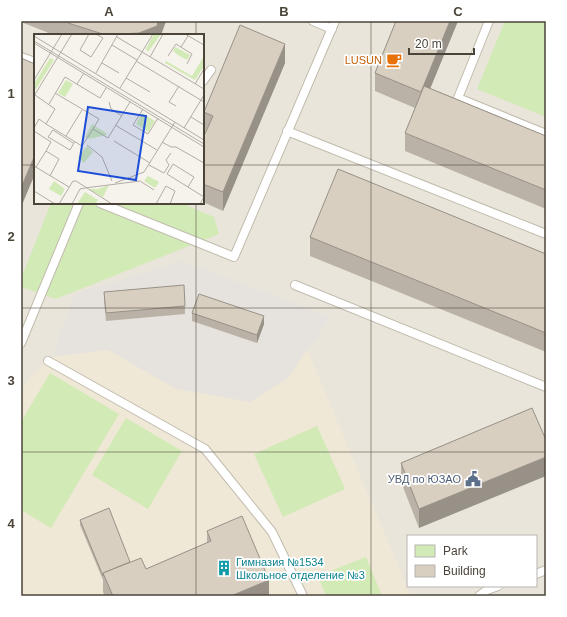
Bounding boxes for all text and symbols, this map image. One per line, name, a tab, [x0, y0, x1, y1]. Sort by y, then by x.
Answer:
text: A	[104, 4, 114, 19]
text: B	[279, 4, 289, 19]
text: C	[453, 4, 463, 19]
scale bar	[409, 30, 474, 56]
inset map	[34, 34, 204, 204]
text: 20 m	[415, 37, 442, 51]
cafe icon: LUSUN	[385, 51, 403, 69]
place label: LUSUN	[345, 54, 382, 66]
text: 1	[7, 86, 15, 101]
text: 2	[7, 229, 15, 244]
text: 3	[7, 373, 15, 388]
public building icon: УВД по ЮЗАО	[464, 470, 482, 488]
place label: УВД по ЮЗАО	[388, 473, 461, 485]
text: 4	[7, 516, 15, 531]
legend	[407, 535, 537, 587]
text: Park	[443, 544, 469, 558]
place label: Гимназия №1534 Школьное отделение №3	[236, 556, 365, 581]
building icon: Гимназия №1534 Школьное отделение №3	[215, 559, 233, 577]
text: Building	[443, 564, 486, 578]

